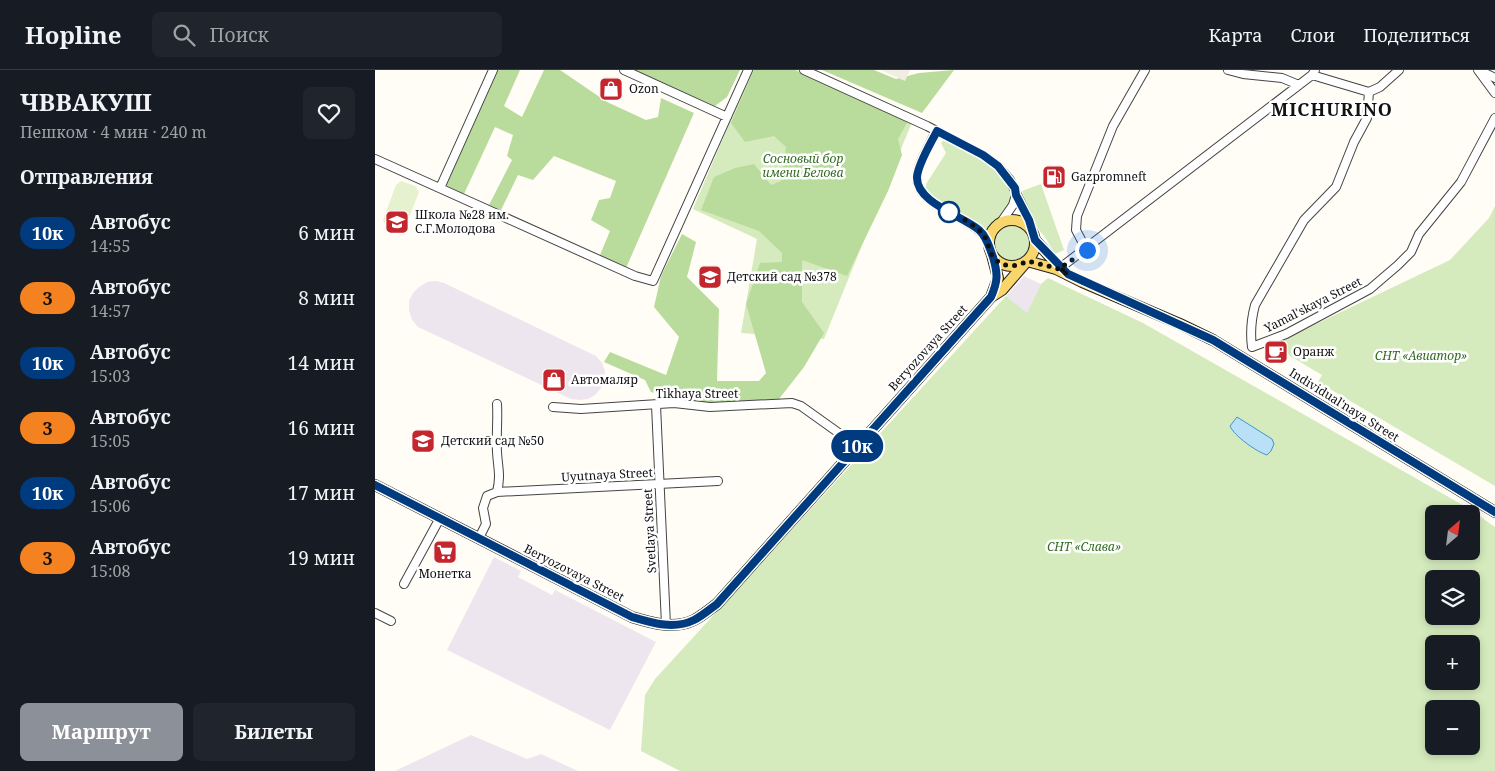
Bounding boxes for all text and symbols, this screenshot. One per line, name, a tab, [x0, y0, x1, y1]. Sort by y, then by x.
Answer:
search box	[152, 12, 502, 57]
text: Hopline	[25, 18, 122, 51]
icon: search	[170, 21, 198, 49]
text: Поиск	[210, 22, 269, 48]
text: Карта	[1208, 23, 1263, 47]
text: Слои	[1291, 23, 1335, 47]
text: Поделиться	[1363, 23, 1470, 47]
shop icon: Ozon	[598, 76, 624, 102]
place label: Ozon	[629, 80, 659, 97]
text: ЧВВАКУШ	[20, 85, 152, 118]
button: heart	[303, 87, 355, 139]
district label: MICHURINO	[1271, 97, 1393, 121]
text: Пешком · 4 мин · 240 m	[20, 121, 207, 143]
park label: Сосновый бор имени Белова	[762, 150, 844, 181]
text: Отправления	[20, 164, 153, 190]
fuel station icon: Gazpromneft	[1041, 164, 1067, 190]
place label: Gazpromneft	[1071, 168, 1147, 185]
unlabelled marker	[938, 201, 960, 223]
place label: Школа №28 им. С.Г.Молодова	[415, 206, 509, 237]
text: Автобус	[90, 209, 171, 235]
school or university icon: Школа №28 им. С.Г.Молодова	[384, 209, 410, 235]
text: 6 мин	[298, 220, 355, 246]
text: 10к	[32, 221, 63, 245]
text: 14:55	[90, 235, 130, 257]
your location	[1075, 238, 1100, 263]
school or university icon: Детский сад №378	[697, 264, 723, 290]
place label: Детский сад №378	[727, 268, 837, 285]
street label: Yamal'skaya Street	[1260, 273, 1364, 337]
text: Автобус	[90, 274, 171, 300]
text: 8 мин	[298, 285, 355, 311]
text: 3	[42, 286, 53, 310]
text: 14:57	[90, 300, 130, 322]
street label: Beryozovaya Street	[884, 301, 971, 394]
text: Автобус	[90, 339, 171, 365]
cafe icon: Оранж	[1263, 339, 1289, 365]
place label: Оранж	[1293, 343, 1334, 360]
park label: СНТ «Авиатор»	[1375, 347, 1467, 364]
text: 14 мин	[288, 350, 355, 376]
text: 10к	[32, 351, 63, 375]
street label: Individual'naya Street	[1286, 364, 1402, 445]
text: 15:03	[90, 365, 130, 387]
shop icon: Автомаляр	[541, 367, 567, 393]
place label: Автомаляр	[571, 371, 638, 388]
street label: Tikhaya Street	[656, 385, 738, 402]
text: Автобус	[90, 404, 171, 430]
text: 16 мин	[288, 415, 355, 441]
text: 3	[42, 416, 53, 440]
school or university icon: Детский сад №50	[410, 428, 436, 454]
text: 15:05	[90, 430, 130, 452]
line badge: 10к	[828, 430, 886, 462]
place label: Детский сад №50	[441, 432, 544, 449]
text: 10к	[841, 434, 873, 458]
street label: Uyutnaya Street	[561, 464, 653, 485]
text: Автобус	[90, 469, 171, 495]
text: 17 мин	[288, 480, 355, 506]
text: 10к	[32, 481, 63, 505]
street label: Svetlaya Street	[639, 488, 660, 574]
text: 15:06	[90, 495, 130, 517]
north arrow	[1425, 505, 1480, 560]
map controls	[1425, 505, 1480, 755]
text: Автобус	[90, 534, 171, 560]
park label: СНТ «Слава»	[1047, 538, 1121, 555]
supermarket icon: Монетка	[432, 539, 458, 565]
street label: Beryozovaya Street	[521, 540, 627, 605]
text: 19 мин	[288, 545, 355, 571]
text: 3	[42, 546, 53, 570]
text: 15:08	[90, 560, 130, 582]
place label: Монетка	[418, 565, 472, 582]
button: layers	[1425, 570, 1480, 625]
button: +	[1425, 635, 1480, 690]
button: −	[1425, 700, 1480, 755]
button: Маршрут	[20, 703, 183, 761]
button: Билеты	[193, 703, 355, 761]

